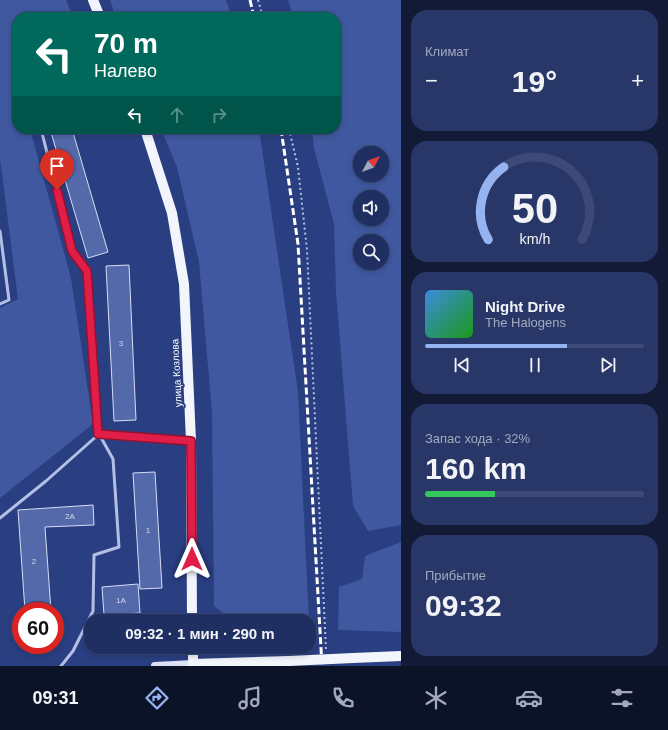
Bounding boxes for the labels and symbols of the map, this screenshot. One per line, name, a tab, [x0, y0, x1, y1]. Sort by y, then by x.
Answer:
north arrow	[353, 146, 389, 182]
pin	[40, 149, 74, 190]
street label: улица Козлова	[169, 338, 184, 407]
house number: 3	[119, 339, 124, 348]
house number: 2А	[65, 512, 76, 521]
house number: 1	[146, 526, 151, 535]
position arrow	[171, 538, 213, 580]
house number: 2	[32, 557, 37, 566]
house number: 1А	[116, 596, 127, 605]
speed limit sign: 60	[12, 602, 64, 654]

